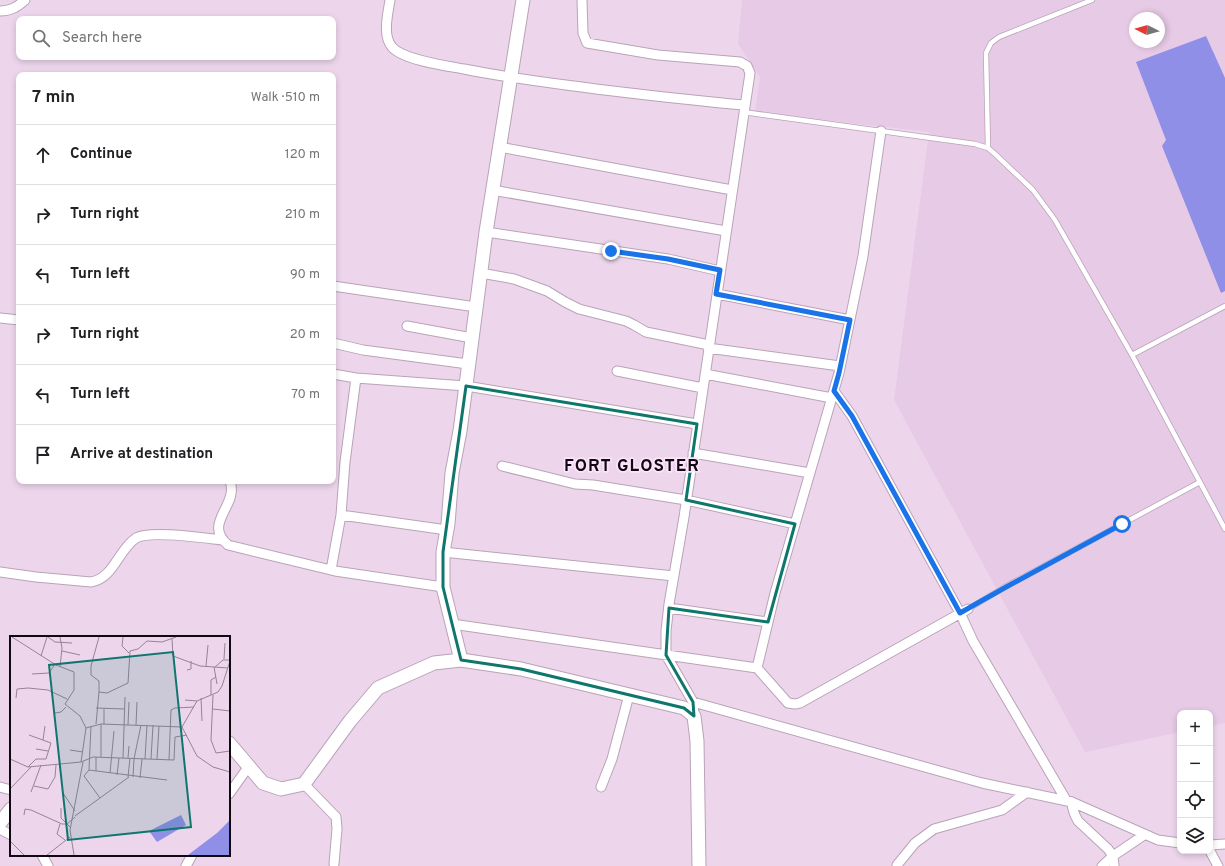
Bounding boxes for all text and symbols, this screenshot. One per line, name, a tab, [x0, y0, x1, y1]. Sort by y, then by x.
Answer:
north arrow	[1129, 12, 1165, 48]
search box	[16, 16, 336, 60]
icon: search	[30, 27, 52, 49]
text: Search here	[62, 29, 142, 48]
text: 7 min	[32, 87, 75, 109]
text: Walk · 510 m	[251, 90, 320, 106]
icon: ahead	[32, 144, 54, 166]
text: Continue	[70, 145, 132, 164]
text: 120 m	[285, 147, 320, 163]
icon: right	[32, 204, 54, 226]
text: Turn right	[70, 205, 139, 224]
text: 210 m	[285, 207, 320, 223]
route end	[602, 242, 620, 260]
icon: left	[32, 264, 54, 286]
text: Turn left	[70, 265, 130, 284]
text: 90 m	[290, 267, 320, 283]
icon: right	[32, 324, 54, 346]
text: Turn right	[70, 325, 139, 344]
text: 20 m	[290, 327, 320, 343]
icon: left	[32, 384, 54, 406]
text: Turn left	[70, 385, 130, 404]
text: 70 m	[291, 387, 320, 403]
icon: arrive	[32, 444, 54, 466]
text: Arrive at destination	[70, 445, 213, 464]
district label: FORT GLOSTER	[564, 456, 700, 478]
route start	[1113, 515, 1131, 533]
inset map	[10, 636, 230, 856]
map controls	[1177, 710, 1213, 854]
button: +	[1177, 710, 1213, 746]
button: −	[1177, 746, 1213, 782]
button: locate	[1177, 782, 1213, 818]
button: layers	[1177, 818, 1213, 854]

